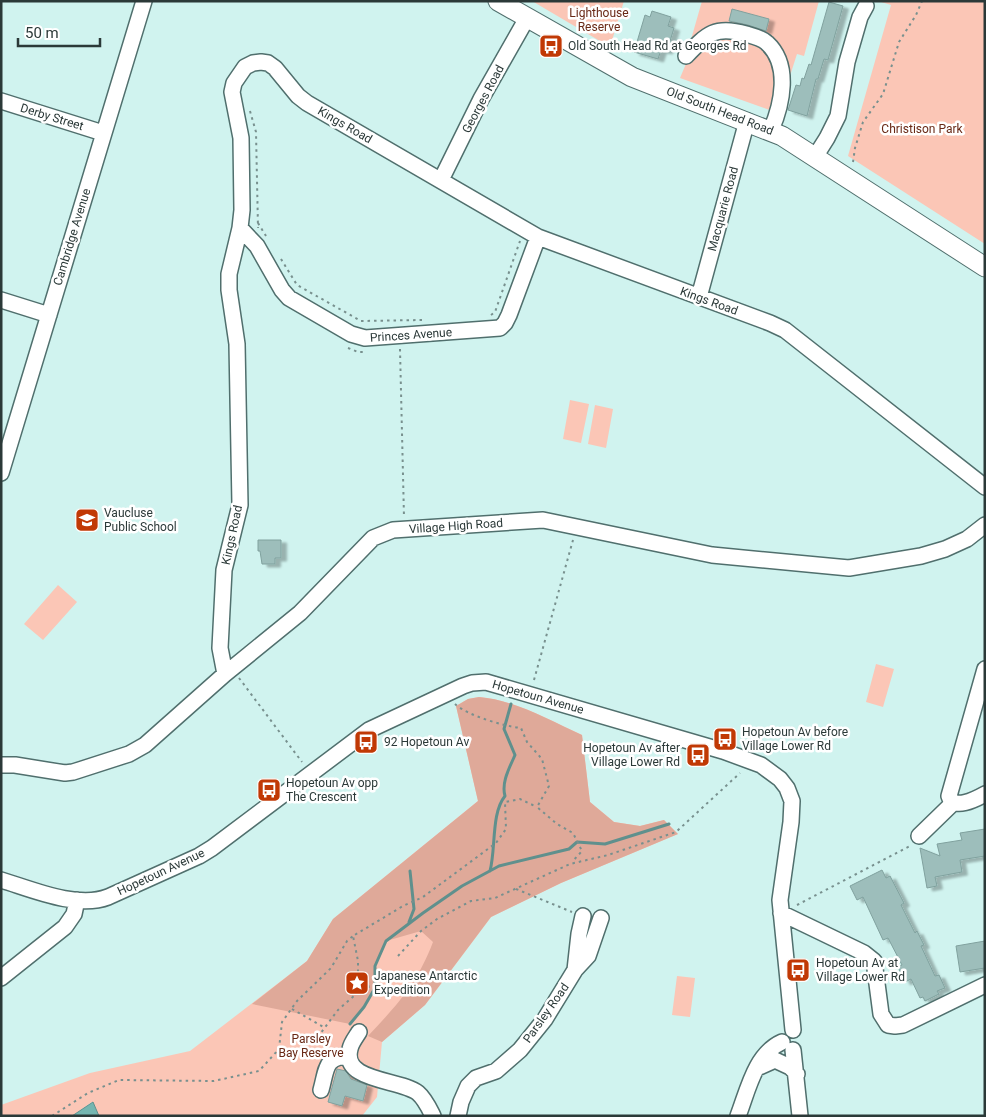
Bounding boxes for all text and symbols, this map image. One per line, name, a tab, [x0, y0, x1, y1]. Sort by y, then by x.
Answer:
park label: Lighthouse Reserve	[569, 6, 629, 34]
scale bar	[18, 15, 100, 47]
text: 50 m	[25, 24, 59, 42]
bus stop icon: Old South Head Rd at Georges Rd	[538, 33, 564, 59]
place label: Old South Head Rd at Georges Rd	[568, 39, 747, 53]
street label: Georges Road	[459, 63, 507, 135]
street label: Old South Head Road	[664, 84, 776, 138]
street label: Derby Street	[19, 101, 85, 133]
street label: Kings Road	[315, 104, 375, 146]
park label: Christison Park	[881, 122, 964, 136]
street label: Macquarie Road	[705, 165, 741, 253]
street label: Cambridge Avenue	[51, 187, 93, 287]
street label: Kings Road	[678, 284, 740, 318]
street label: Princes Avenue	[369, 325, 453, 345]
street label: Kings Road	[219, 504, 245, 566]
place label: Vaucluse Public School	[104, 506, 177, 534]
school or university icon: Vaucluse Public School	[74, 507, 100, 533]
street label: Village High Road	[408, 516, 504, 536]
street label: Hopetoun Avenue	[491, 677, 585, 717]
place label: Hopetoun Av before Village Lower Rd	[742, 725, 848, 753]
bus stop icon: Hopetoun Av before Village Lower Rd	[712, 726, 738, 752]
bus stop icon: 92 Hopetoun Av	[353, 729, 379, 755]
place label: 92 Hopetoun Av	[384, 735, 469, 749]
place label: Hopetoun Av after Village Lower Rd	[583, 741, 680, 769]
bus stop icon: Hopetoun Av after Village Lower Rd	[685, 742, 711, 768]
place label: Hopetoun Av opp The Crescent	[286, 776, 378, 804]
bus stop icon: Hopetoun Av opp The Crescent	[256, 777, 282, 803]
street label: Hopetoun Avenue	[115, 846, 207, 898]
place label: Hopetoun Av at Village Lower Rd	[816, 956, 905, 984]
bus stop icon: Hopetoun Av at Village Lower Rd	[785, 957, 811, 983]
place label: Japanese Antarctic Expedition	[374, 969, 477, 997]
place icon: Japanese Antarctic Expedition	[344, 970, 370, 996]
street label: Parsley Road	[520, 980, 572, 1046]
park label: Parsley Bay Reserve	[278, 1032, 344, 1060]

